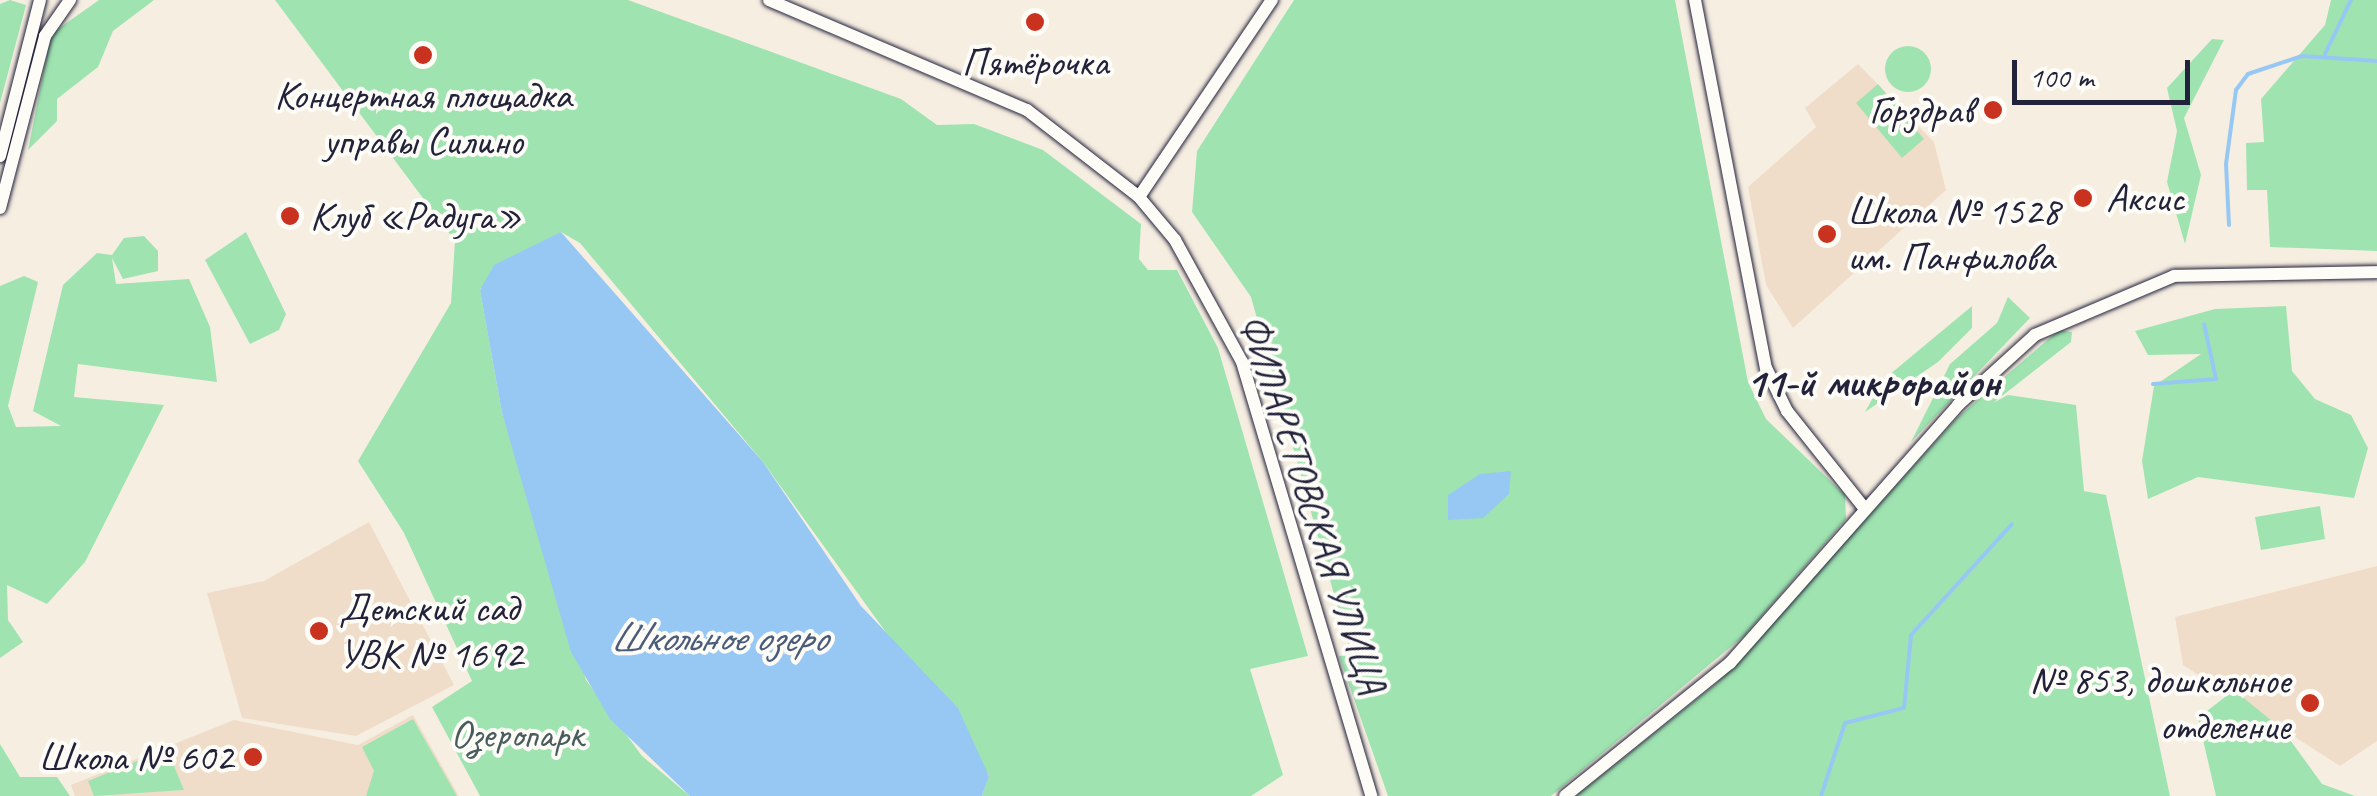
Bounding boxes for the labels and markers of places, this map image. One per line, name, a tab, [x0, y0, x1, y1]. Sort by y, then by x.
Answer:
marker: Пятёрочка	[1024, 11, 1046, 33]
place label: Пятёрочка	[962, 38, 1108, 86]
marker: Концертная площадка управы Силино	[412, 44, 434, 66]
place label: Концертная площадка управы Силино	[276, 71, 570, 165]
place label: Горздрав	[1869, 86, 1973, 134]
marker: Горздрав	[1982, 99, 2004, 121]
place label: Аксис	[2106, 174, 2184, 222]
marker: Аксис	[2070, 185, 2096, 211]
place label: Школа № 1528 им. Панфилова	[1847, 187, 2060, 281]
place label: Клуб «Радуга»	[310, 192, 522, 240]
marker: Клуб «Радуга»	[279, 205, 301, 227]
marker: Школа № 1528 им. Панфилова	[1816, 223, 1838, 245]
place label: Детский сад УВК № 1692	[339, 584, 523, 678]
marker: Детский сад УВК № 1692	[308, 620, 330, 642]
place label: № 853, дошкольное отделение	[2030, 656, 2290, 750]
marker: № 853, дошкольное отделение	[2299, 692, 2321, 714]
place label: Школа № 602	[38, 733, 233, 781]
marker: Школа № 602	[242, 746, 264, 768]

